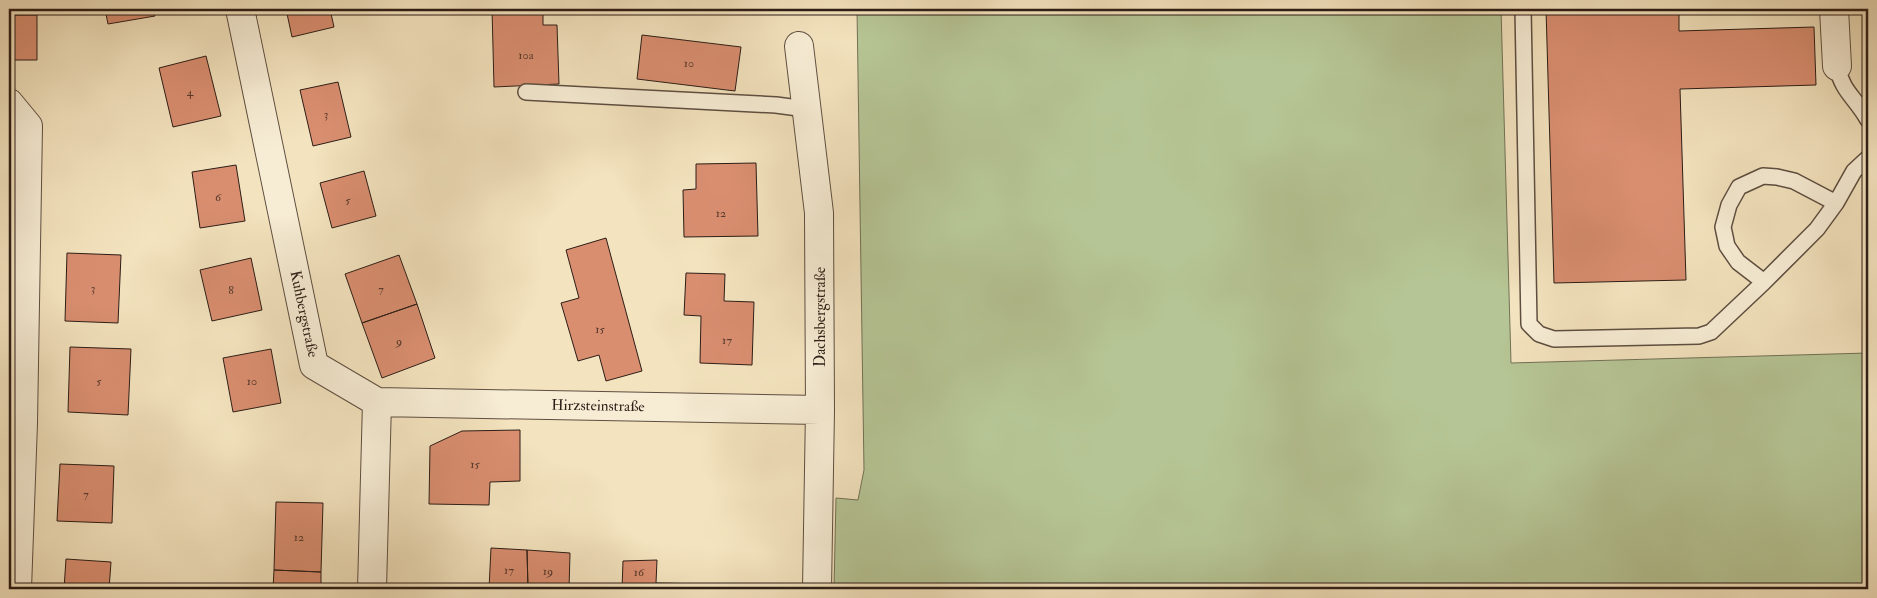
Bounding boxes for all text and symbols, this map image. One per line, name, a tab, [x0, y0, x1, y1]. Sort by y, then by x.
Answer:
house number: 10a	[518, 48, 535, 63]
house number: 10	[684, 56, 694, 71]
house number: 4	[187, 85, 194, 100]
house number: 3	[324, 107, 328, 122]
house number: 6	[215, 190, 222, 205]
house number: 5	[345, 193, 351, 208]
house number: 12	[716, 206, 726, 221]
street label: Dachsbergstraße	[811, 267, 830, 367]
street label: Kuhbergstraße	[286, 269, 322, 359]
house number: 3	[91, 281, 95, 296]
house number: 7	[378, 282, 384, 297]
house number: 8	[228, 283, 234, 298]
house number: 15	[595, 322, 605, 337]
house number: 17	[722, 333, 732, 348]
house number: 9	[395, 334, 402, 349]
house number: 5	[96, 374, 102, 389]
house number: 10	[247, 374, 257, 389]
street label: Hirzsteinstraße	[551, 396, 645, 416]
house number: 15	[470, 457, 480, 472]
house number: 7	[83, 487, 89, 502]
house number: 12	[294, 530, 304, 545]
house number: 17	[504, 563, 514, 578]
house number: 19	[543, 564, 553, 579]
house number: 16	[634, 565, 645, 580]

